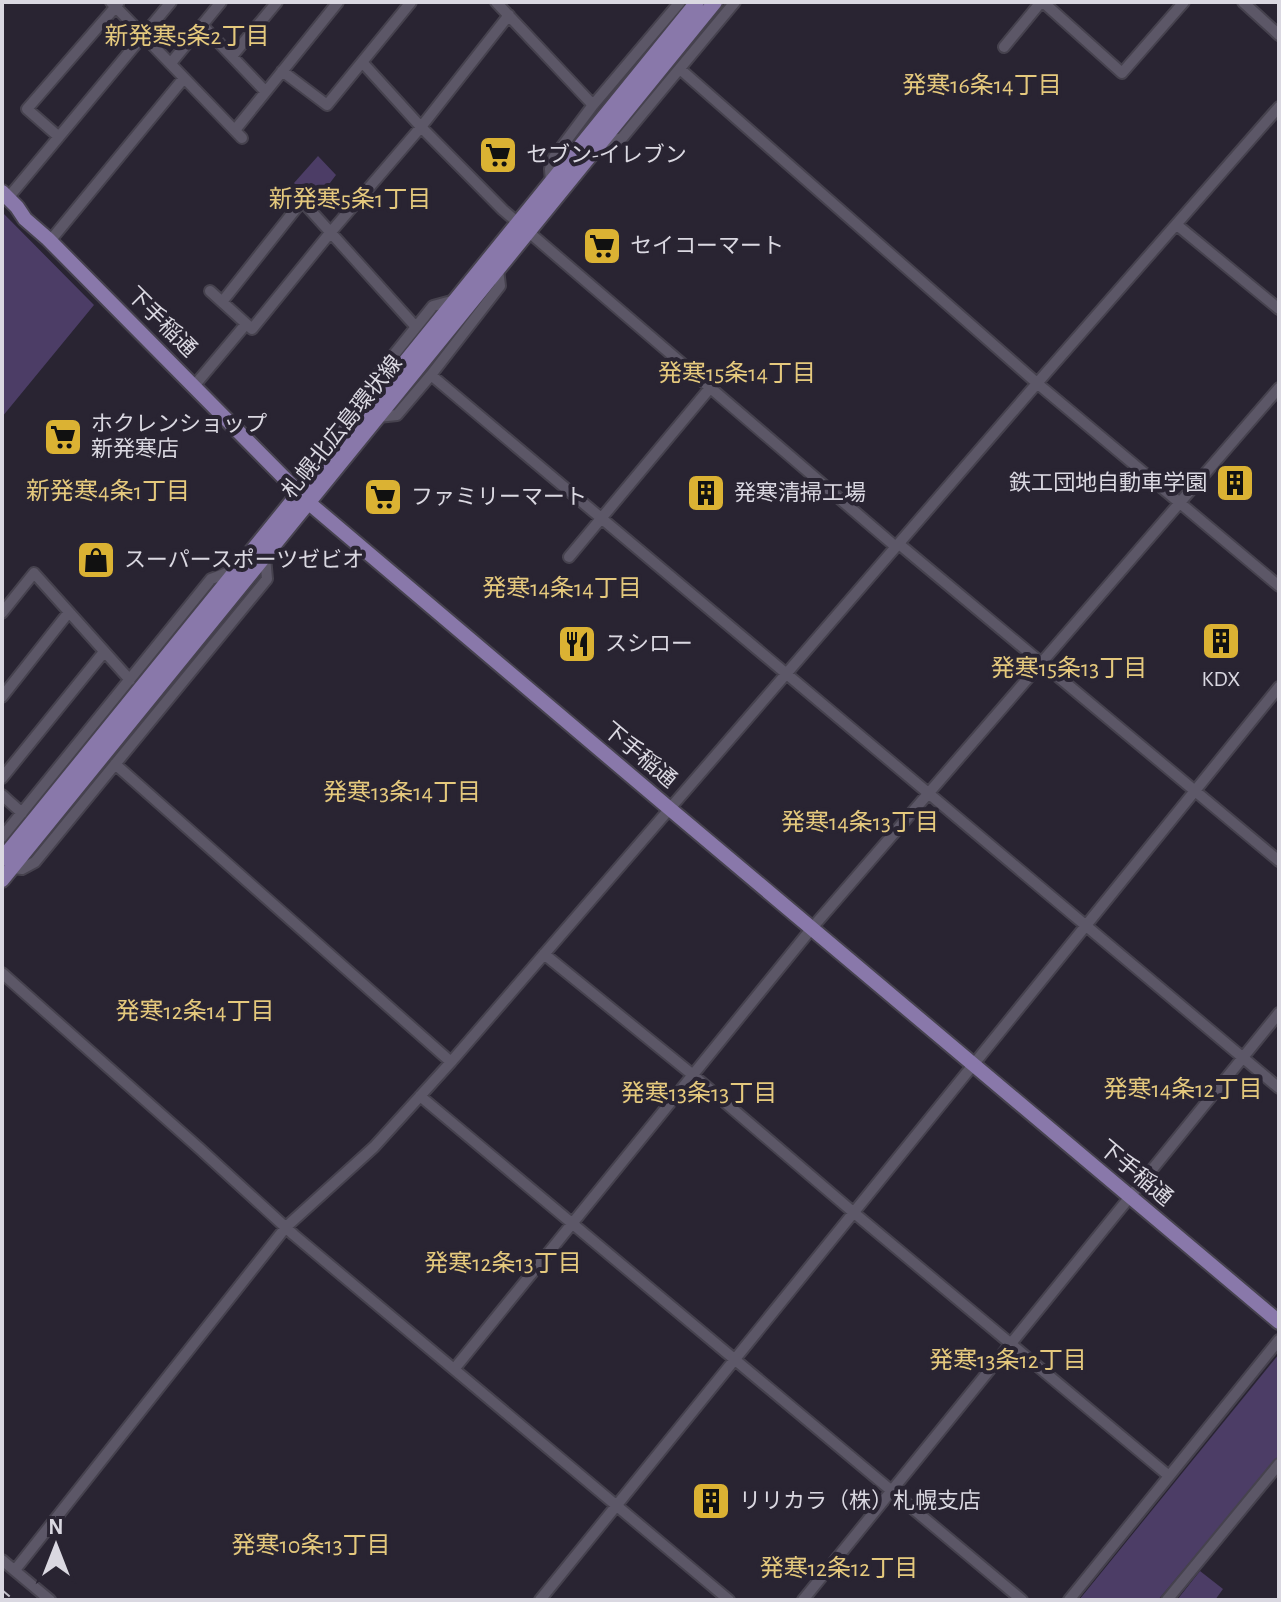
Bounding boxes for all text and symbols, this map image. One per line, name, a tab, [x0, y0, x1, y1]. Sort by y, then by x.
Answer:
district label: 新発寒5条2丁目	[105, 23, 269, 49]
district label: 発寒16条14丁目	[902, 72, 1062, 98]
supermarket icon: セブン-イレブン	[477, 134, 519, 176]
place label: セブン-イレブン	[526, 143, 687, 166]
district label: 新発寒5条1丁目	[269, 186, 431, 212]
supermarket icon: セイコーマート	[581, 225, 623, 267]
place label: セイコーマート	[630, 235, 784, 257]
street label: 下手稲通	[123, 282, 202, 361]
street label: 札幌北広島環状線	[277, 351, 406, 502]
district label: 発寒15条14丁目	[658, 360, 816, 386]
place label: ホクレンショップ 新発寒店	[91, 412, 267, 460]
supermarket icon: ホクレンショップ 新発寒店	[42, 416, 84, 458]
building icon: 鉄工団地自動車学園	[1214, 462, 1256, 504]
place label: 鉄工団地自動車学園	[1009, 471, 1207, 494]
building icon: 発寒清掃工場	[685, 472, 727, 514]
supermarket icon: ファミリーマート	[362, 476, 404, 518]
district label: 新発寒4条1丁目	[26, 478, 190, 504]
place label: 発寒清掃工場	[734, 481, 866, 504]
place label: ファミリーマート	[411, 486, 587, 508]
shop icon: スーパースポーツゼビオ	[75, 539, 117, 581]
place label: スーパースポーツゼビオ	[124, 548, 364, 571]
district label: 発寒14条14丁目	[482, 575, 642, 601]
building icon: KDX	[1200, 620, 1242, 662]
restaurant icon: スシロー	[556, 623, 598, 665]
place label: スシロー	[605, 633, 693, 655]
district label: 発寒15条13丁目	[991, 655, 1147, 681]
place label: KDX	[1202, 668, 1240, 690]
street label: 下手稲通	[599, 718, 681, 792]
district label: 発寒13条14丁目	[323, 779, 481, 805]
district label: 発寒14条13丁目	[781, 809, 939, 835]
district label: 発寒12条14丁目	[116, 998, 274, 1024]
district label: 発寒14条12丁目	[1104, 1076, 1262, 1102]
district label: 発寒13条13丁目	[621, 1080, 777, 1106]
street label: 下手稲通	[1095, 1136, 1177, 1210]
district label: 発寒12条13丁目	[424, 1250, 582, 1276]
district label: 発寒13条12丁目	[929, 1347, 1087, 1373]
building icon: リリカラ（株）札幌支店	[690, 1480, 732, 1522]
place label: リリカラ（株）札幌支店	[739, 1489, 981, 1512]
north arrow	[16, 1506, 96, 1586]
text: N	[48, 1516, 64, 1538]
district label: 発寒10条13丁目	[231, 1532, 391, 1558]
district label: 発寒12条12丁目	[760, 1555, 918, 1581]

